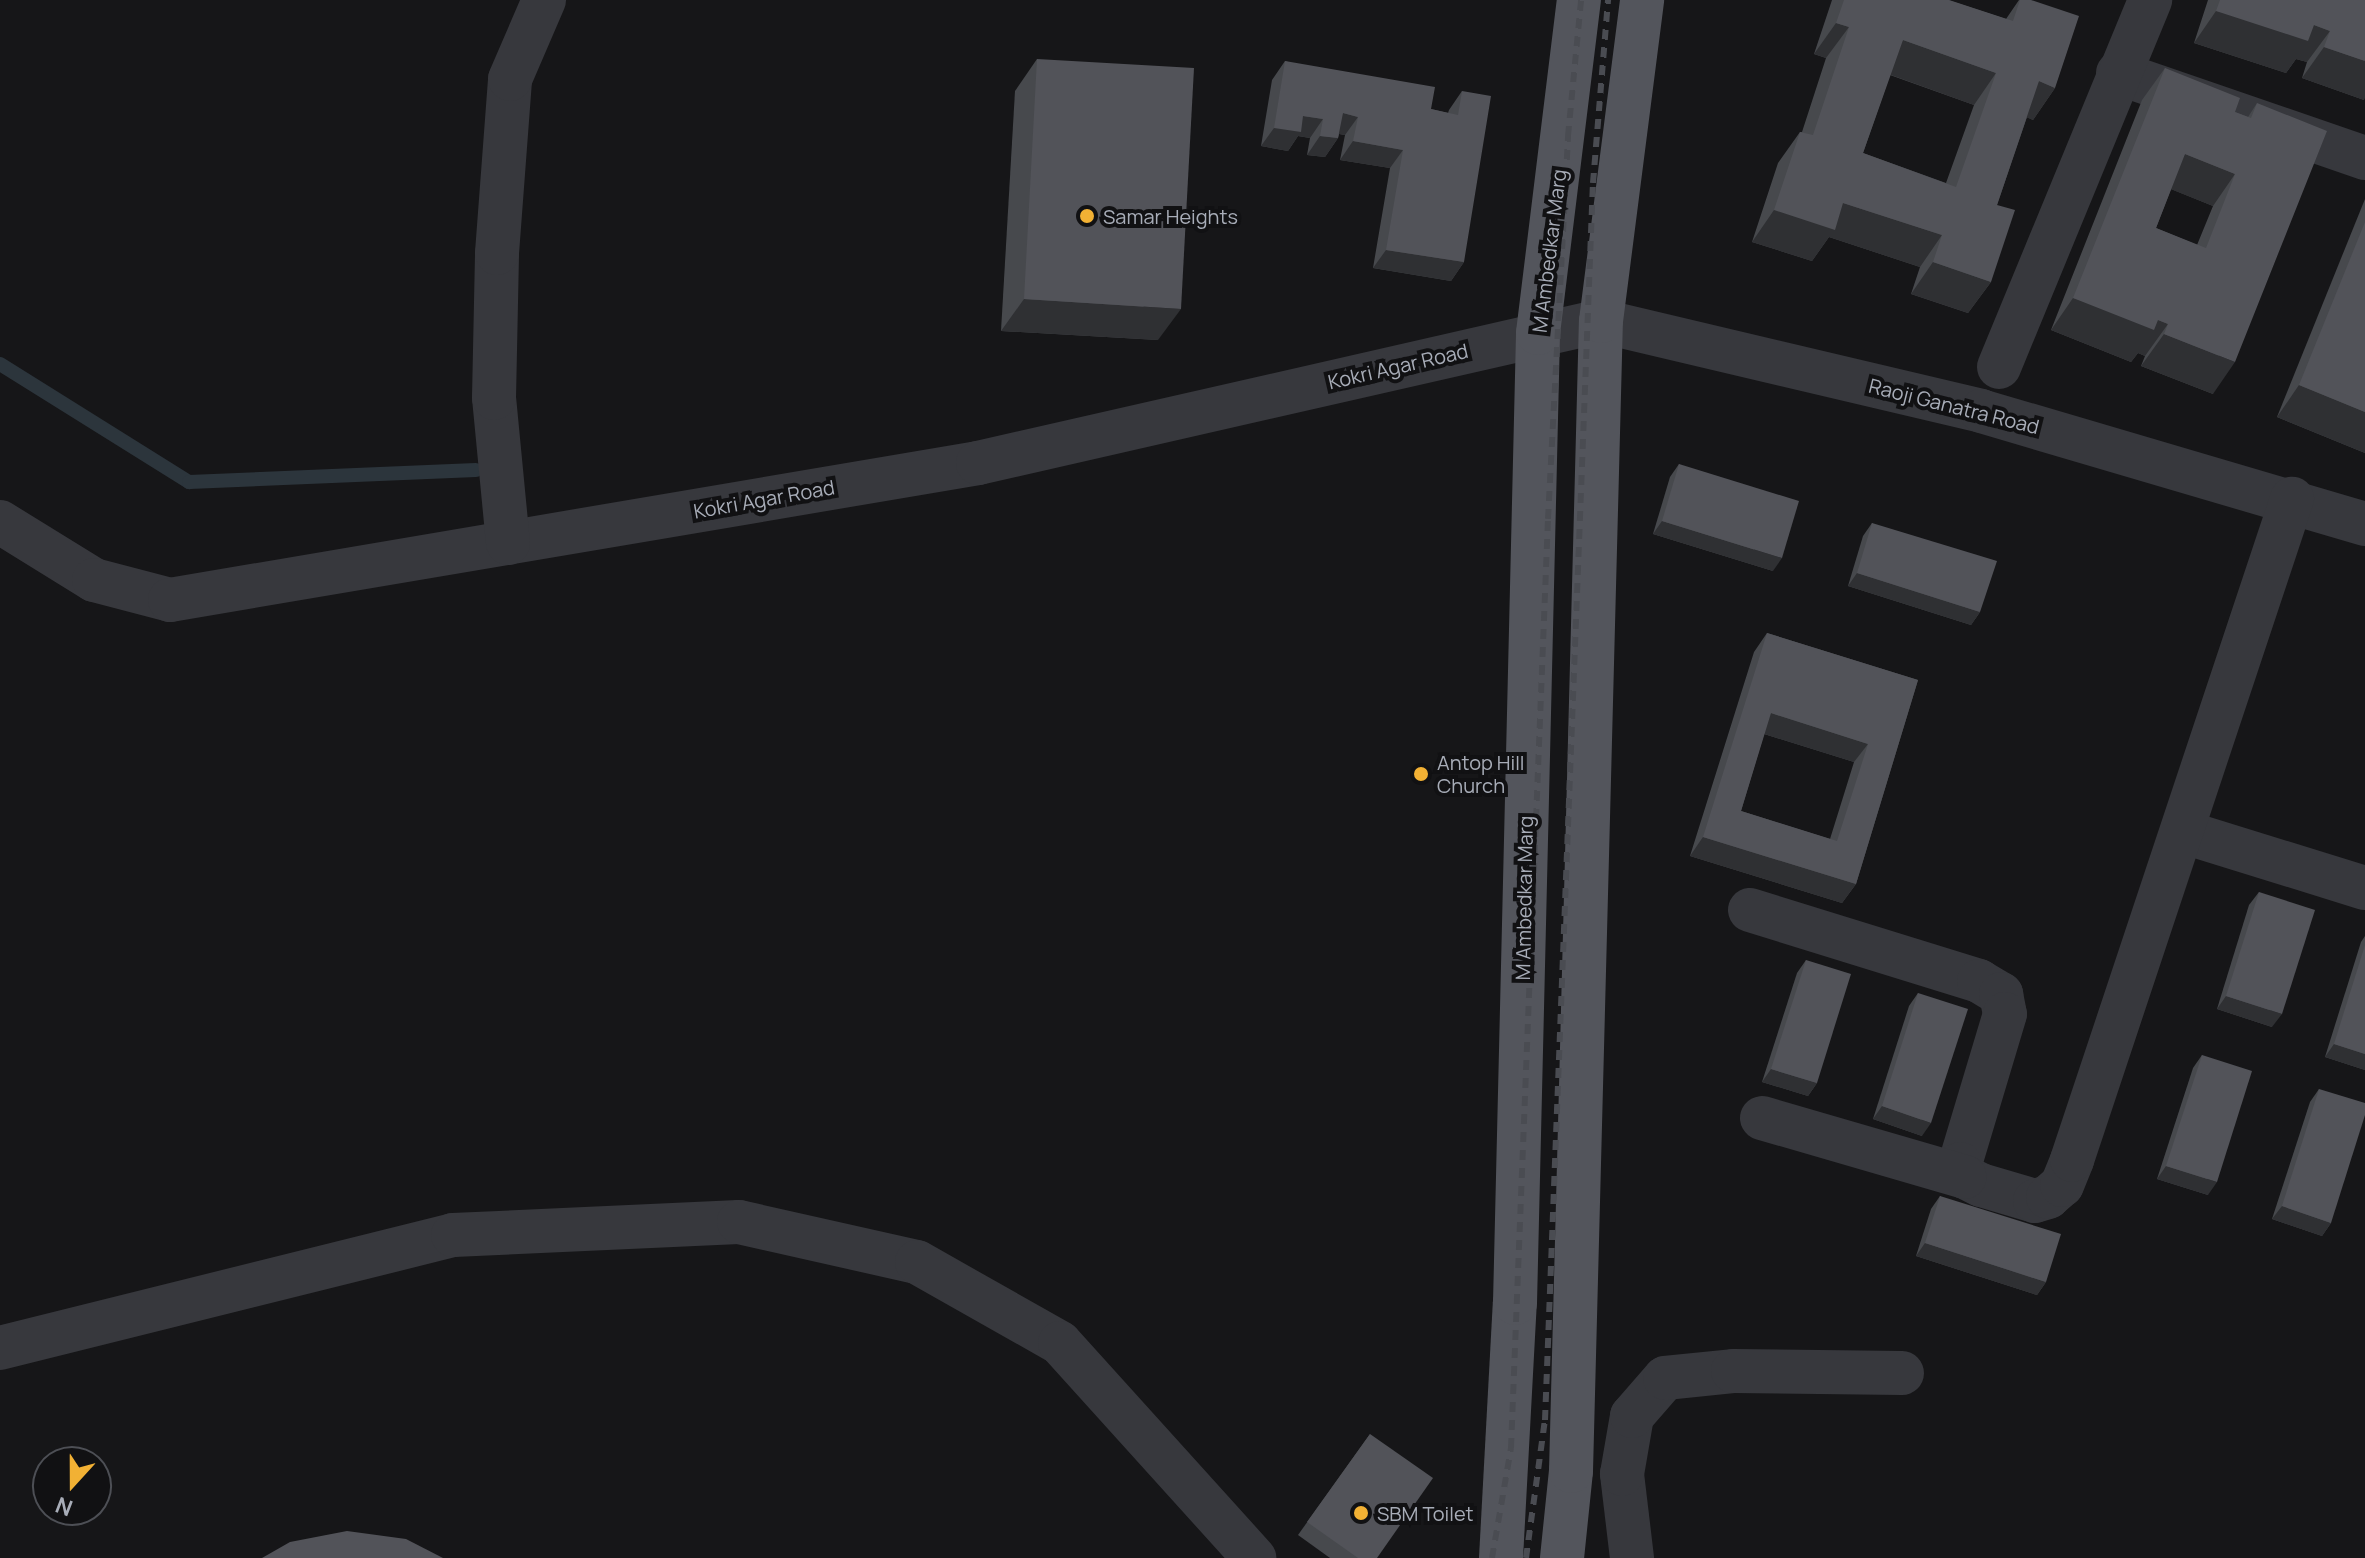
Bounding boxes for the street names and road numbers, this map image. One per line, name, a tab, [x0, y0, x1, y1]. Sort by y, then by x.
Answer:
street label: M Ambedkar Marg	[1527, 168, 1571, 334]
street label: Kokri Agar Road	[1326, 338, 1470, 394]
street label: Raoji Ganatra Road	[1866, 373, 2042, 439]
street label: Kokri Agar Road	[692, 475, 836, 523]
street label: M Ambedkar Marg	[1511, 815, 1537, 981]

